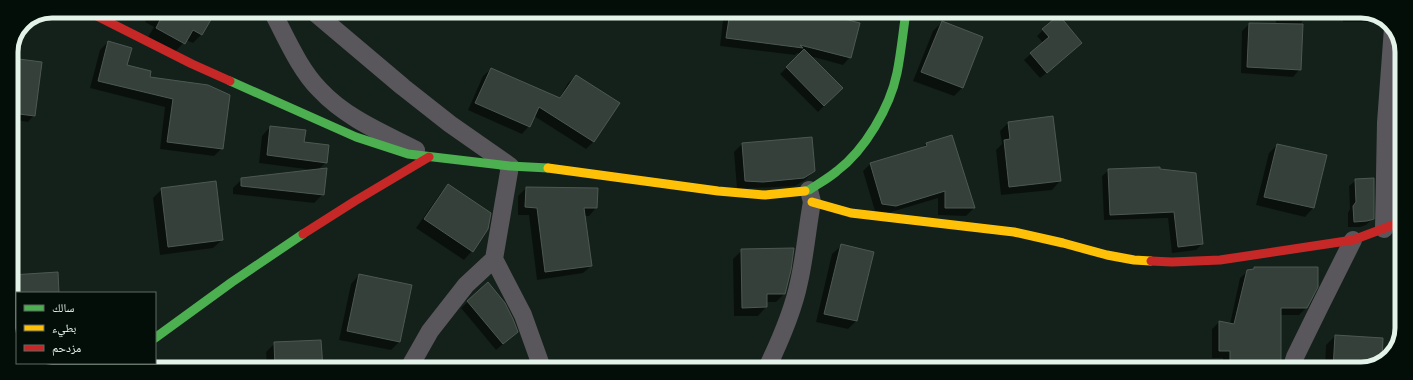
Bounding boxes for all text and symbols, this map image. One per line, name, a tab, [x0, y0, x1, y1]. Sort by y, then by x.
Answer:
legend	[16, 292, 156, 364]
text: سالك	[52, 300, 74, 315]
text: بطيء	[52, 320, 76, 338]
text: مزدحم	[52, 340, 81, 356]

